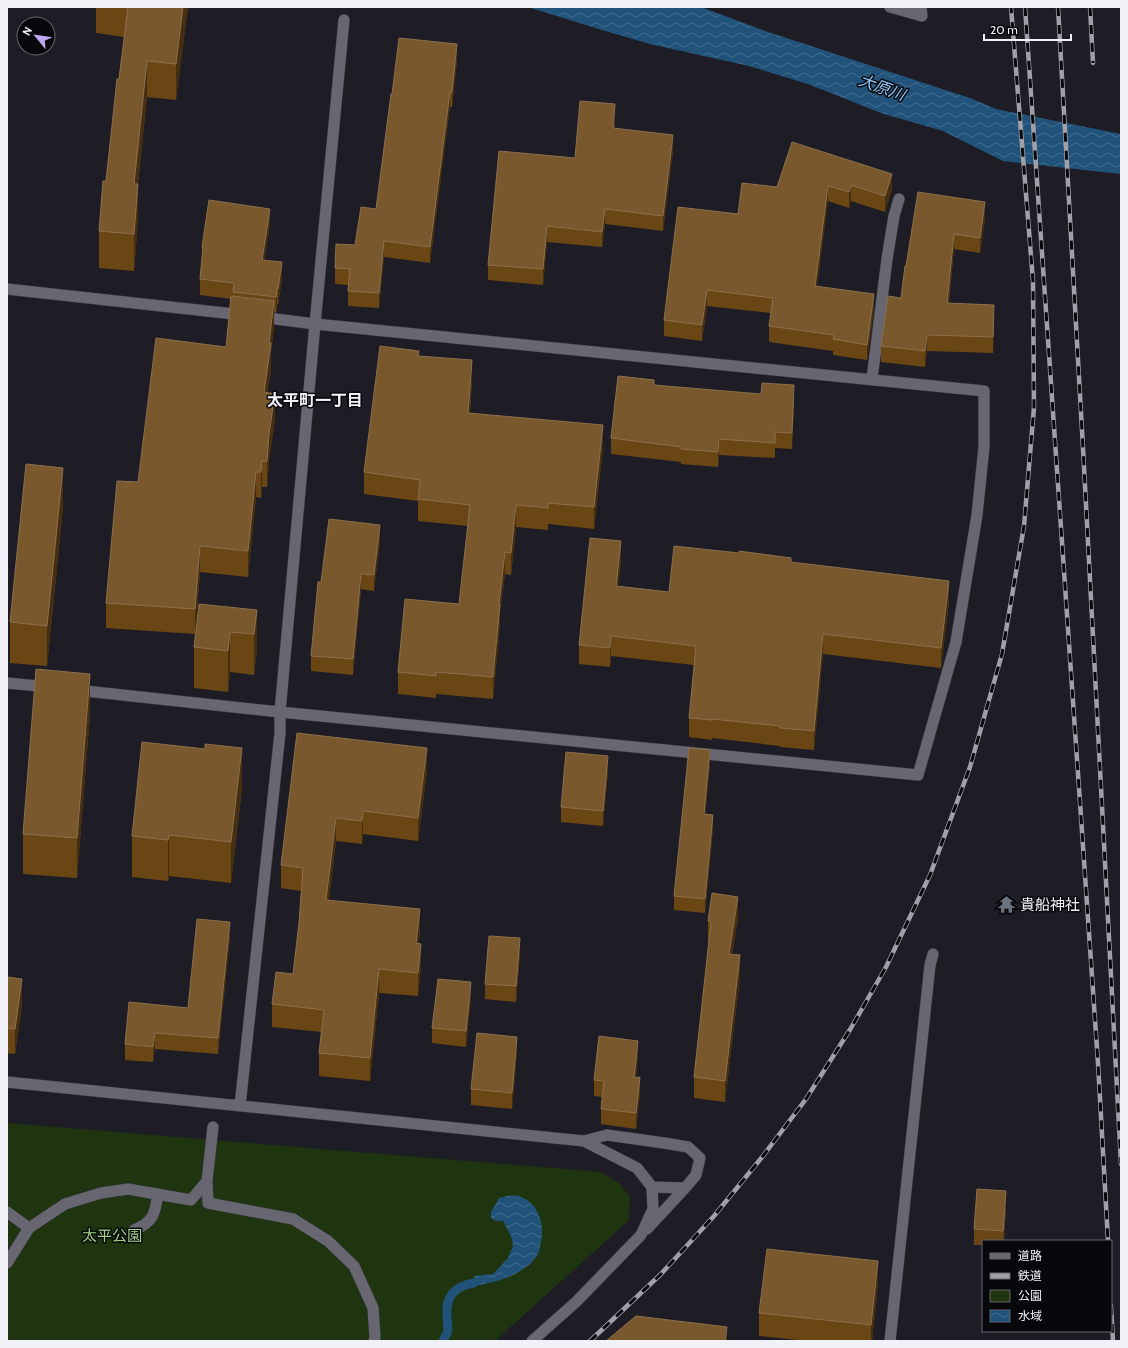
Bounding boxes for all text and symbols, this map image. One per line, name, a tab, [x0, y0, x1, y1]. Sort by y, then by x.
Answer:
north arrow	[16, 16, 56, 56]
scale bar	[984, 16, 1071, 42]
text: 20 m	[990, 22, 1018, 37]
text: N	[19, 24, 35, 38]
water label: 大原川	[856, 70, 910, 105]
district label: 太平町一丁目	[267, 391, 363, 410]
temple icon: 貴船神社	[997, 895, 1017, 915]
place label: 貴船神社	[1020, 896, 1080, 914]
park label: 太平公園	[82, 1227, 142, 1245]
legend	[982, 1240, 1112, 1332]
text: 道路	[1018, 1248, 1042, 1263]
text: 鉄道	[1018, 1268, 1042, 1283]
text: 公園	[1018, 1288, 1042, 1303]
text: 水域	[1018, 1308, 1042, 1323]

